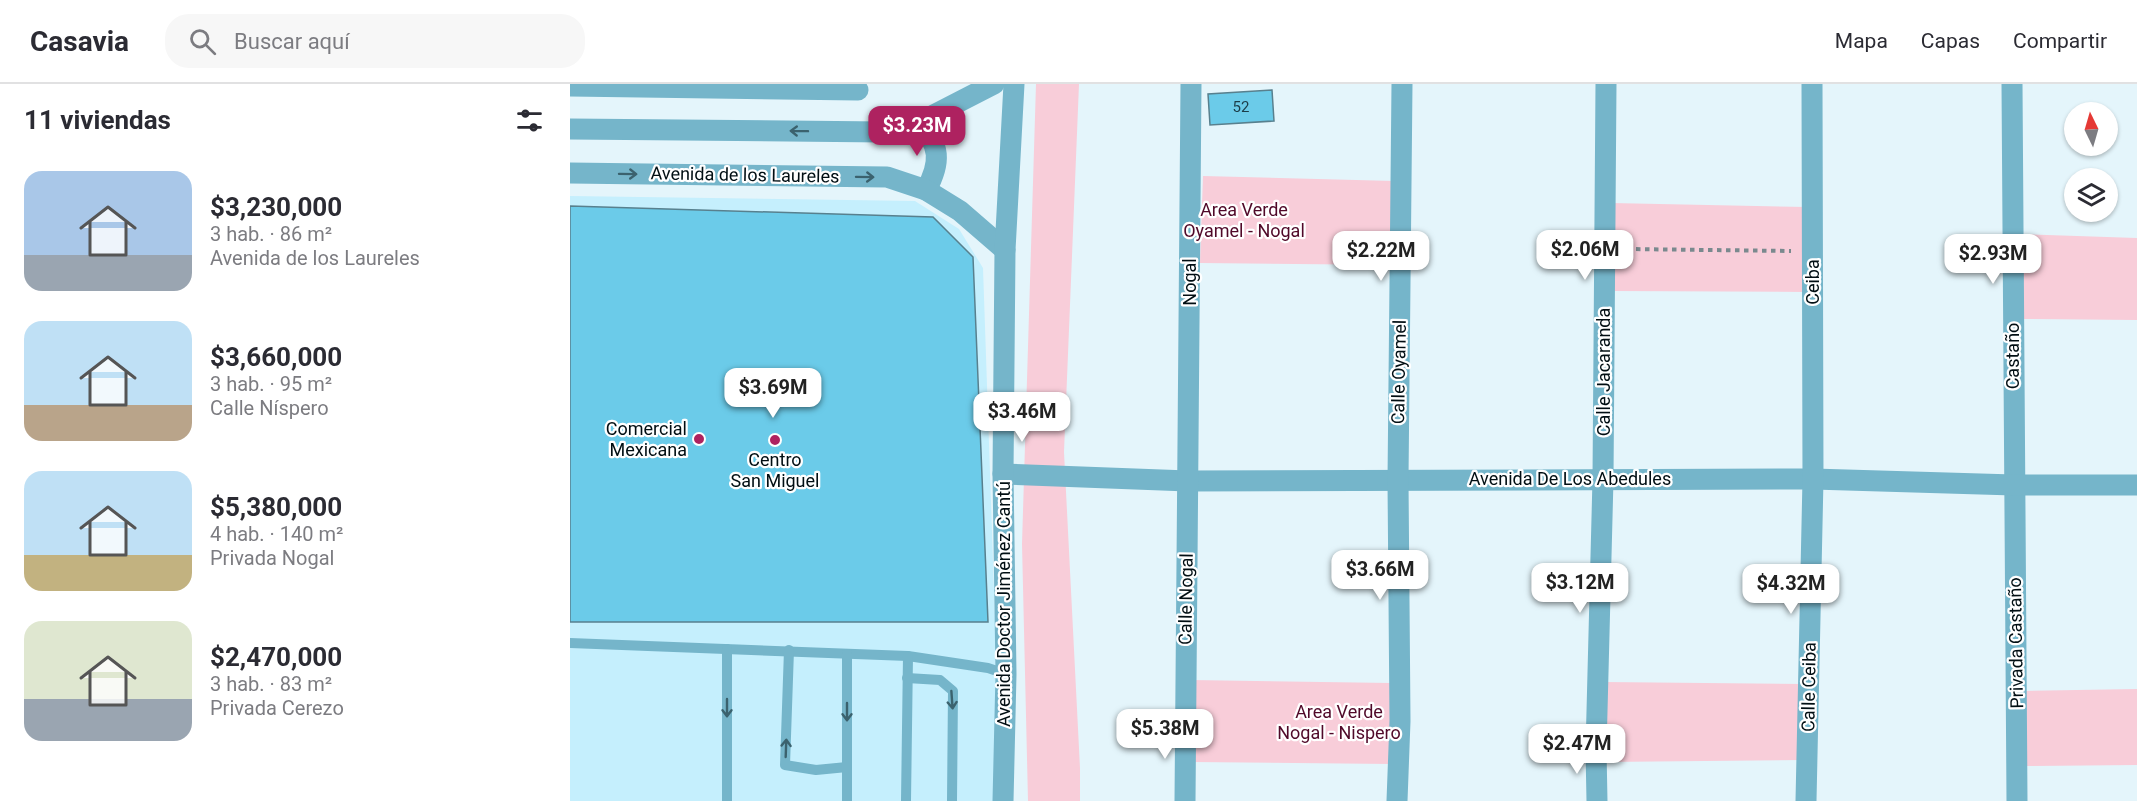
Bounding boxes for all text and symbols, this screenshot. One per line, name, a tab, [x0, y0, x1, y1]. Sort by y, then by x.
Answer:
search box	[165, 14, 585, 68]
text: Casavia	[30, 25, 129, 58]
icon: search	[186, 25, 219, 58]
text: Buscar aquí	[234, 29, 350, 54]
text: Mapa	[1835, 29, 1888, 53]
text: Capas	[1921, 29, 1980, 53]
text: Compartir	[2013, 29, 2107, 53]
house number: 52	[1233, 98, 1249, 116]
north arrow	[2064, 102, 2118, 156]
map controls	[2064, 102, 2118, 222]
icon: filters	[513, 104, 546, 137]
text: 11 viviendas	[24, 105, 171, 135]
pin: $3.23M	[868, 106, 966, 157]
text: $3.23M	[882, 113, 952, 137]
one-way arrow	[790, 126, 810, 137]
street label: Avenida de los Laureles	[650, 162, 840, 187]
one-way arrow	[618, 168, 638, 180]
button: layers	[2064, 168, 2118, 222]
one-way arrow	[855, 171, 875, 183]
text: $3,230,000	[210, 192, 342, 222]
icon: home	[72, 195, 144, 267]
park label: Area Verde Oyamel - Nogal	[1183, 199, 1305, 241]
text: 3 hab. · 86 m²	[210, 222, 332, 246]
pin: $2.06M	[1536, 230, 1634, 281]
pin: $2.22M	[1332, 231, 1430, 282]
pin: $2.93M	[1944, 234, 2042, 285]
text: $2.06M	[1550, 237, 1620, 261]
text: $2.22M	[1346, 238, 1416, 262]
text: $2.93M	[1958, 241, 2028, 265]
text: Avenida de los Laureles	[210, 246, 420, 270]
street label: Nogal	[1179, 258, 1200, 306]
street label: Ceiba	[1802, 259, 1823, 305]
street label: Calle Jacaranda	[1593, 308, 1614, 436]
street label: Calle Oyamel	[1387, 320, 1410, 424]
street label: Castaño	[2002, 323, 2023, 389]
text: $3,660,000	[210, 342, 342, 372]
icon: home	[72, 345, 144, 417]
pin: $3.69M	[724, 368, 822, 419]
text: 3 hab. · 95 m²	[210, 372, 332, 396]
text: $3.69M	[738, 375, 808, 399]
pin: $3.46M	[973, 392, 1071, 443]
text: Calle Níspero	[210, 396, 329, 420]
text: $3.46M	[987, 399, 1057, 423]
place label: Comercial Mexicana	[606, 418, 687, 460]
marker: Comercial Mexicana	[692, 432, 706, 446]
marker: Centro San Miguel	[768, 433, 782, 447]
place label: Centro San Miguel	[731, 449, 819, 491]
street label: Avenida De Los Abedules	[1469, 468, 1671, 489]
street label: Avenida Doctor Jiménez Cantú	[993, 481, 1014, 727]
text: $5,380,000	[210, 492, 342, 522]
icon: home	[72, 495, 144, 567]
text: 4 hab. · 140 m²	[210, 522, 343, 546]
text: Privada Nogal	[210, 546, 334, 570]
pin: $3.66M	[1331, 550, 1429, 601]
street label: Calle Nogal	[1174, 553, 1197, 645]
text: $3.66M	[1345, 557, 1415, 581]
pin: $3.12M	[1531, 563, 1629, 614]
pin: $4.32M	[1742, 564, 1840, 615]
text: $3.12M	[1545, 570, 1615, 594]
text: $4.32M	[1756, 571, 1826, 595]
street label: Privada Castaño	[2004, 577, 2027, 709]
text: $2,470,000	[210, 642, 342, 672]
street label: Calle Ceiba	[1797, 642, 1820, 732]
icon: home	[72, 645, 144, 717]
text: 3 hab. · 83 m²	[210, 672, 332, 696]
one-way arrow	[947, 690, 958, 709]
text: Privada Cerezo	[210, 696, 344, 720]
one-way arrow	[721, 697, 733, 717]
park label: Area Verde Nogal - Nispero	[1277, 701, 1401, 743]
one-way arrow	[841, 702, 853, 722]
pin: $5.38M	[1116, 709, 1214, 760]
text: $5.38M	[1130, 716, 1200, 740]
pin: $2.47M	[1528, 724, 1626, 775]
text: $2.47M	[1542, 731, 1612, 755]
one-way arrow	[780, 739, 792, 759]

